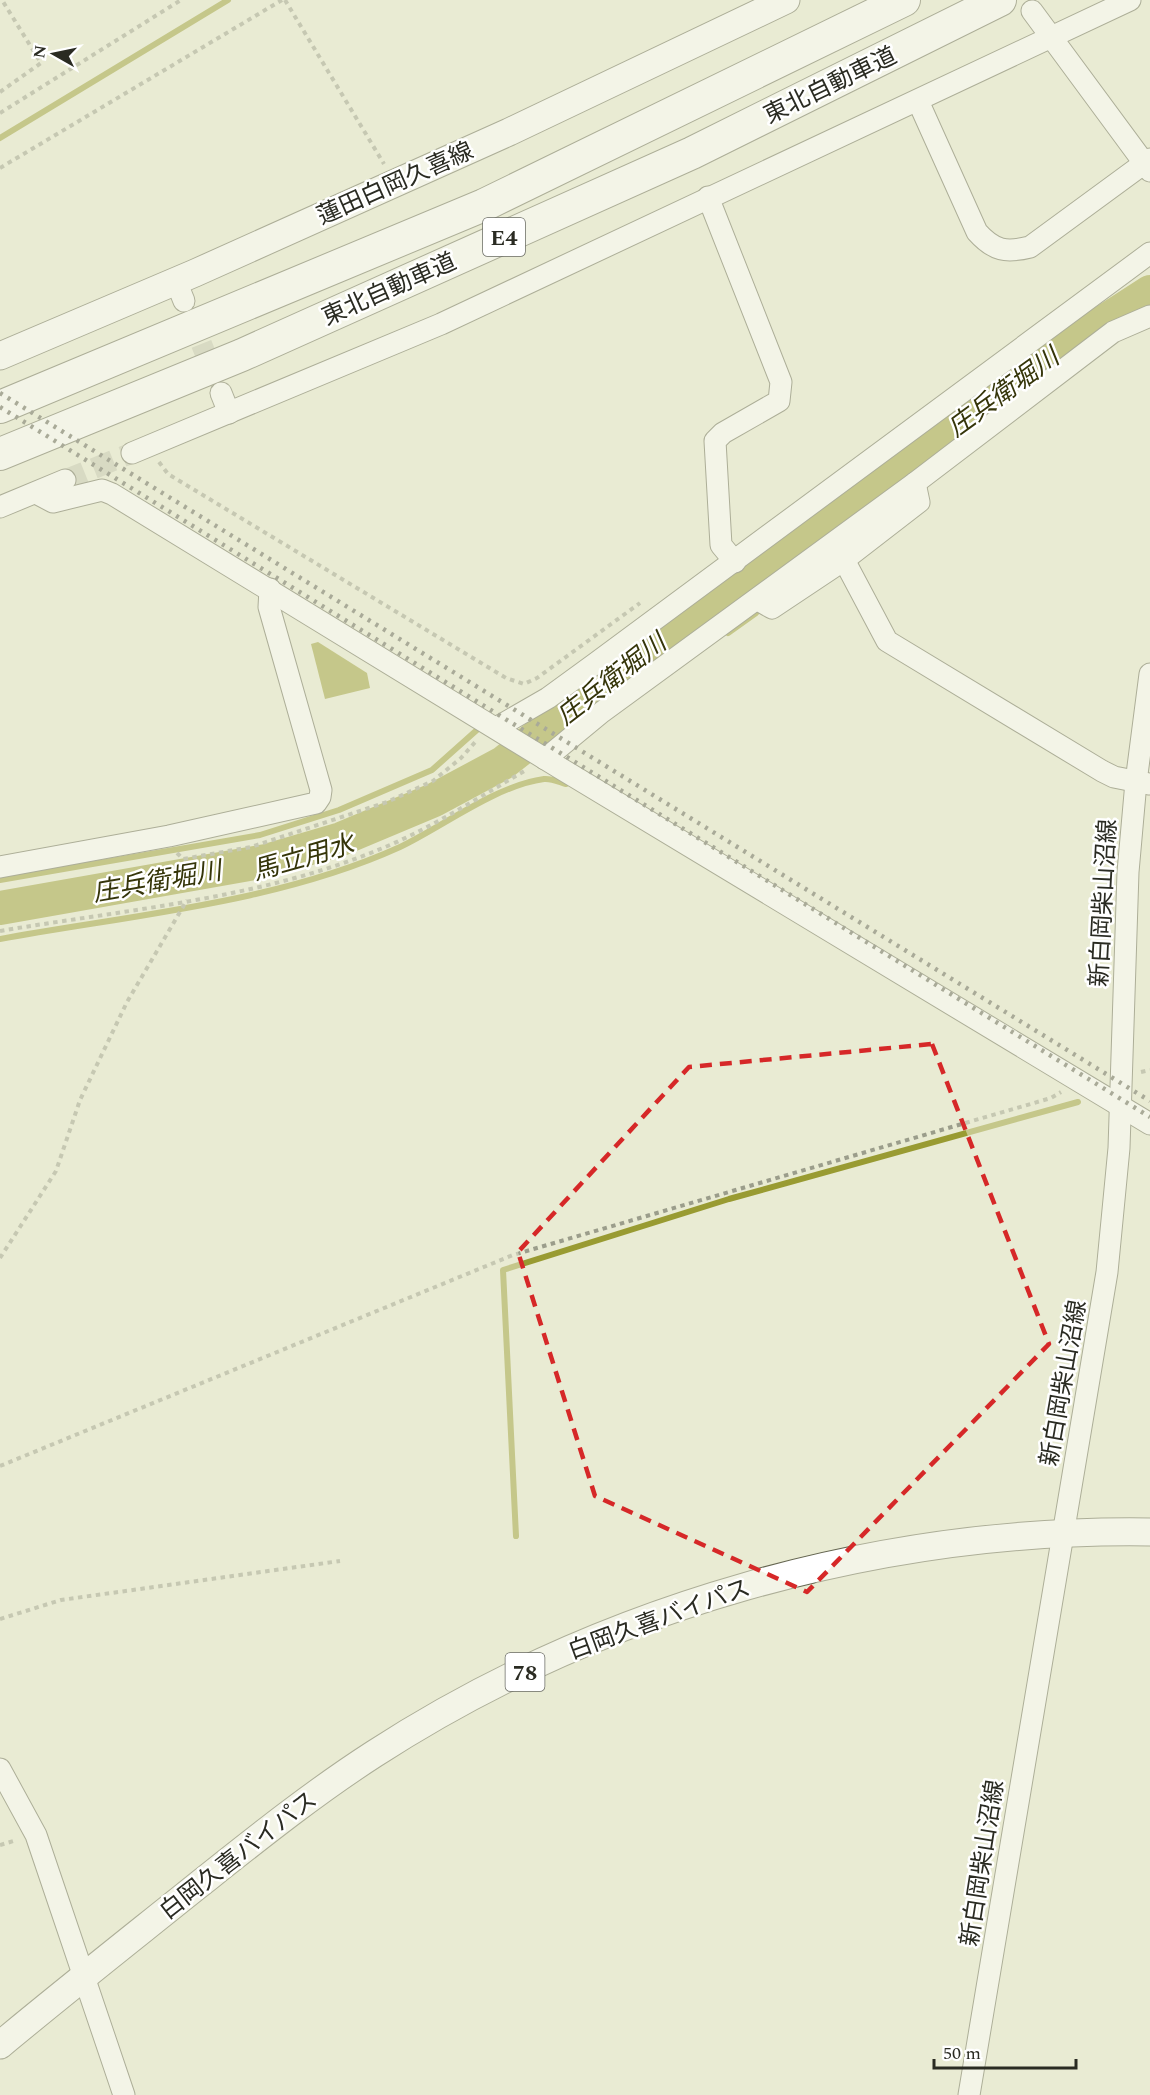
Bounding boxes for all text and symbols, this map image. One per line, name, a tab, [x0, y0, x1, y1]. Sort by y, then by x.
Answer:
north arrow	[24, 24, 84, 84]
street label: 東北自動車道	[758, 38, 903, 134]
text: N	[27, 43, 53, 60]
street label: 蓮田白岡久喜線	[311, 133, 479, 235]
road number: E4	[483, 218, 525, 256]
street label: 東北自動車道	[316, 244, 463, 336]
water label: 庄兵衛堀川	[939, 337, 1070, 447]
water label: 庄兵衛堀川	[548, 622, 678, 736]
street label: 新白岡柴山沼線	[1082, 818, 1126, 988]
water label: 馬立用水	[248, 824, 362, 892]
water label: 庄兵衛堀川	[90, 850, 228, 913]
street label: 新白岡柴山沼線	[1032, 1297, 1096, 1469]
street label: 白岡久喜バイパス	[563, 1570, 755, 1670]
road number: 78	[506, 1653, 544, 1691]
street label: 新白岡柴山沼線	[952, 1777, 1014, 1949]
street label: 白岡久喜バイパス	[152, 1783, 325, 1929]
scale bar	[934, 2032, 1076, 2070]
text: 50 m	[943, 2040, 981, 2067]

